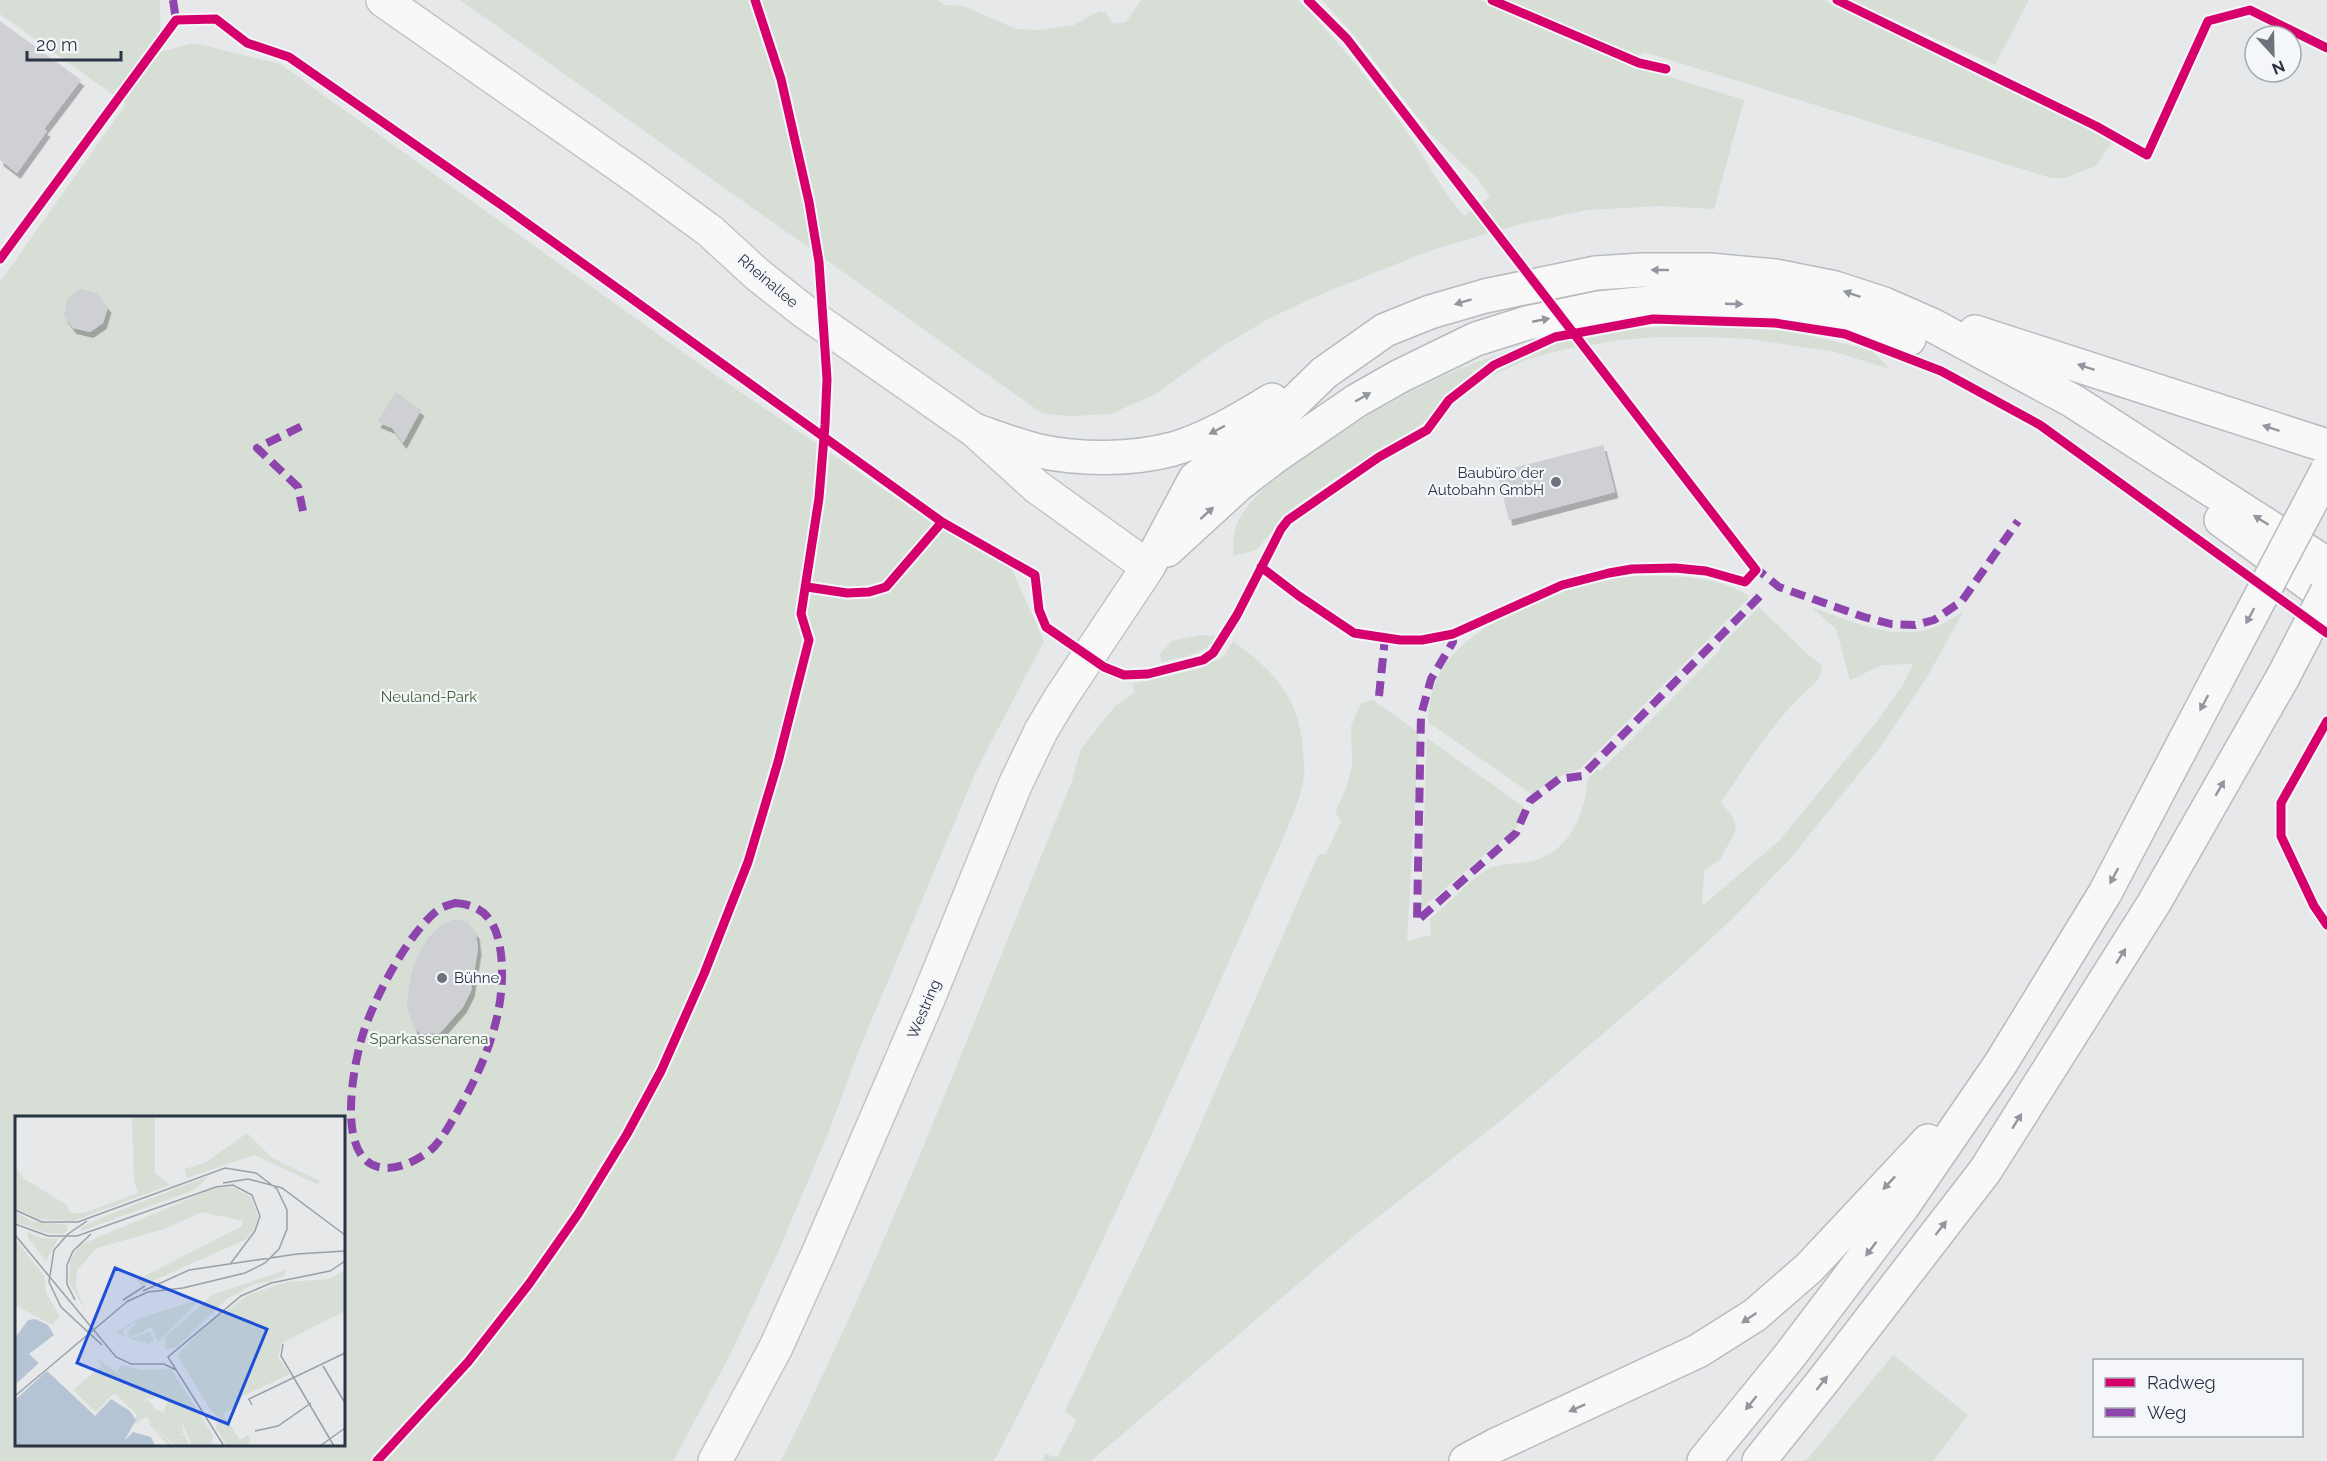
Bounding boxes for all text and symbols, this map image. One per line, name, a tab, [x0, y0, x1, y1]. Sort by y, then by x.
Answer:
scale bar	[27, 24, 122, 62]
north arrow	[2243, 24, 2303, 84]
text: 20 m	[36, 34, 78, 55]
text: N	[2269, 56, 2288, 79]
street label: Rheinallee	[734, 251, 802, 312]
one-way arrow	[1650, 265, 1669, 275]
one-way arrow	[1843, 288, 1861, 298]
one-way arrow	[1454, 298, 1472, 308]
one-way arrow	[1725, 299, 1744, 308]
one-way arrow	[1532, 315, 1551, 324]
one-way arrow	[2077, 362, 2095, 372]
one-way arrow	[1355, 392, 1372, 402]
one-way arrow	[2262, 423, 2280, 432]
one-way arrow	[1208, 425, 1226, 435]
place label: Baubüro der Autobahn GmbH	[1428, 464, 1545, 499]
marker: Baubüro der Autobahn GmbH	[1549, 475, 1563, 489]
one-way arrow	[1199, 507, 1214, 520]
one-way arrow	[2252, 515, 2269, 526]
one-way arrow	[2246, 607, 2256, 625]
park label: Neuland-Park	[381, 688, 477, 706]
one-way arrow	[2200, 695, 2209, 712]
one-way arrow	[2214, 780, 2225, 796]
one-way arrow	[2109, 868, 2119, 885]
one-way arrow	[2115, 948, 2126, 964]
place label: Bühne	[454, 969, 499, 987]
marker: Bühne	[435, 971, 449, 985]
street label: Westring	[904, 977, 944, 1041]
park label: Sparkassenarena	[370, 1030, 488, 1048]
one-way arrow	[2011, 1113, 2022, 1129]
inset map	[15, 1116, 345, 1446]
one-way arrow	[1882, 1175, 1896, 1190]
one-way arrow	[1935, 1221, 1947, 1237]
one-way arrow	[1865, 1241, 1877, 1256]
one-way arrow	[1741, 1312, 1757, 1323]
legend	[2093, 1359, 2303, 1437]
text: Radweg	[2147, 1372, 2216, 1393]
one-way arrow	[1816, 1375, 1828, 1390]
one-way arrow	[1745, 1395, 1758, 1411]
text: Weg	[2147, 1402, 2186, 1423]
one-way arrow	[1568, 1404, 1585, 1413]

